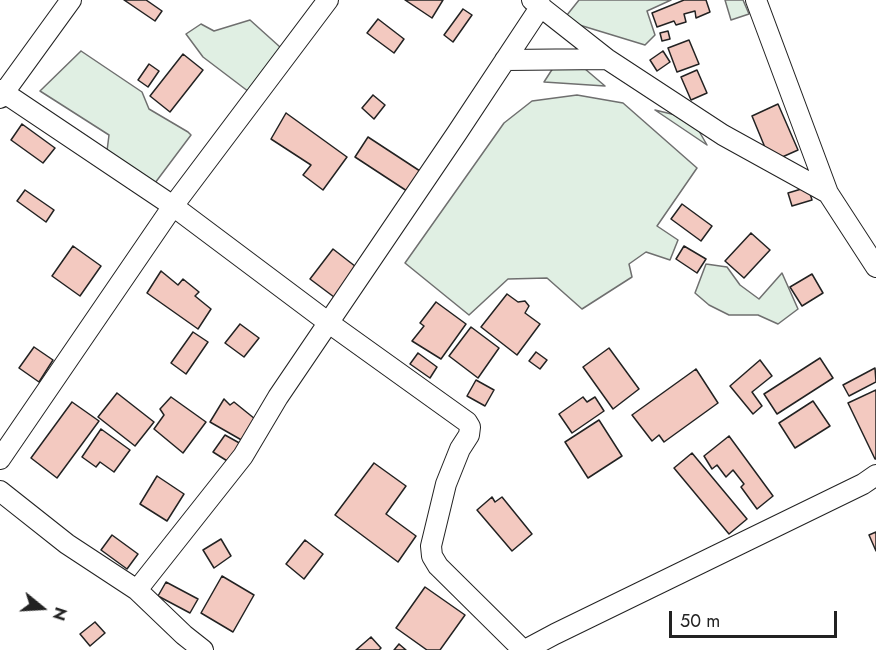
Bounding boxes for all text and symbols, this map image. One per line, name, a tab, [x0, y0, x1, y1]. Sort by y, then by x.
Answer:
north arrow	[12, 578, 72, 638]
scale bar	[672, 599, 840, 637]
text: N	[47, 604, 72, 623]
text: 50 m	[680, 608, 720, 634]

